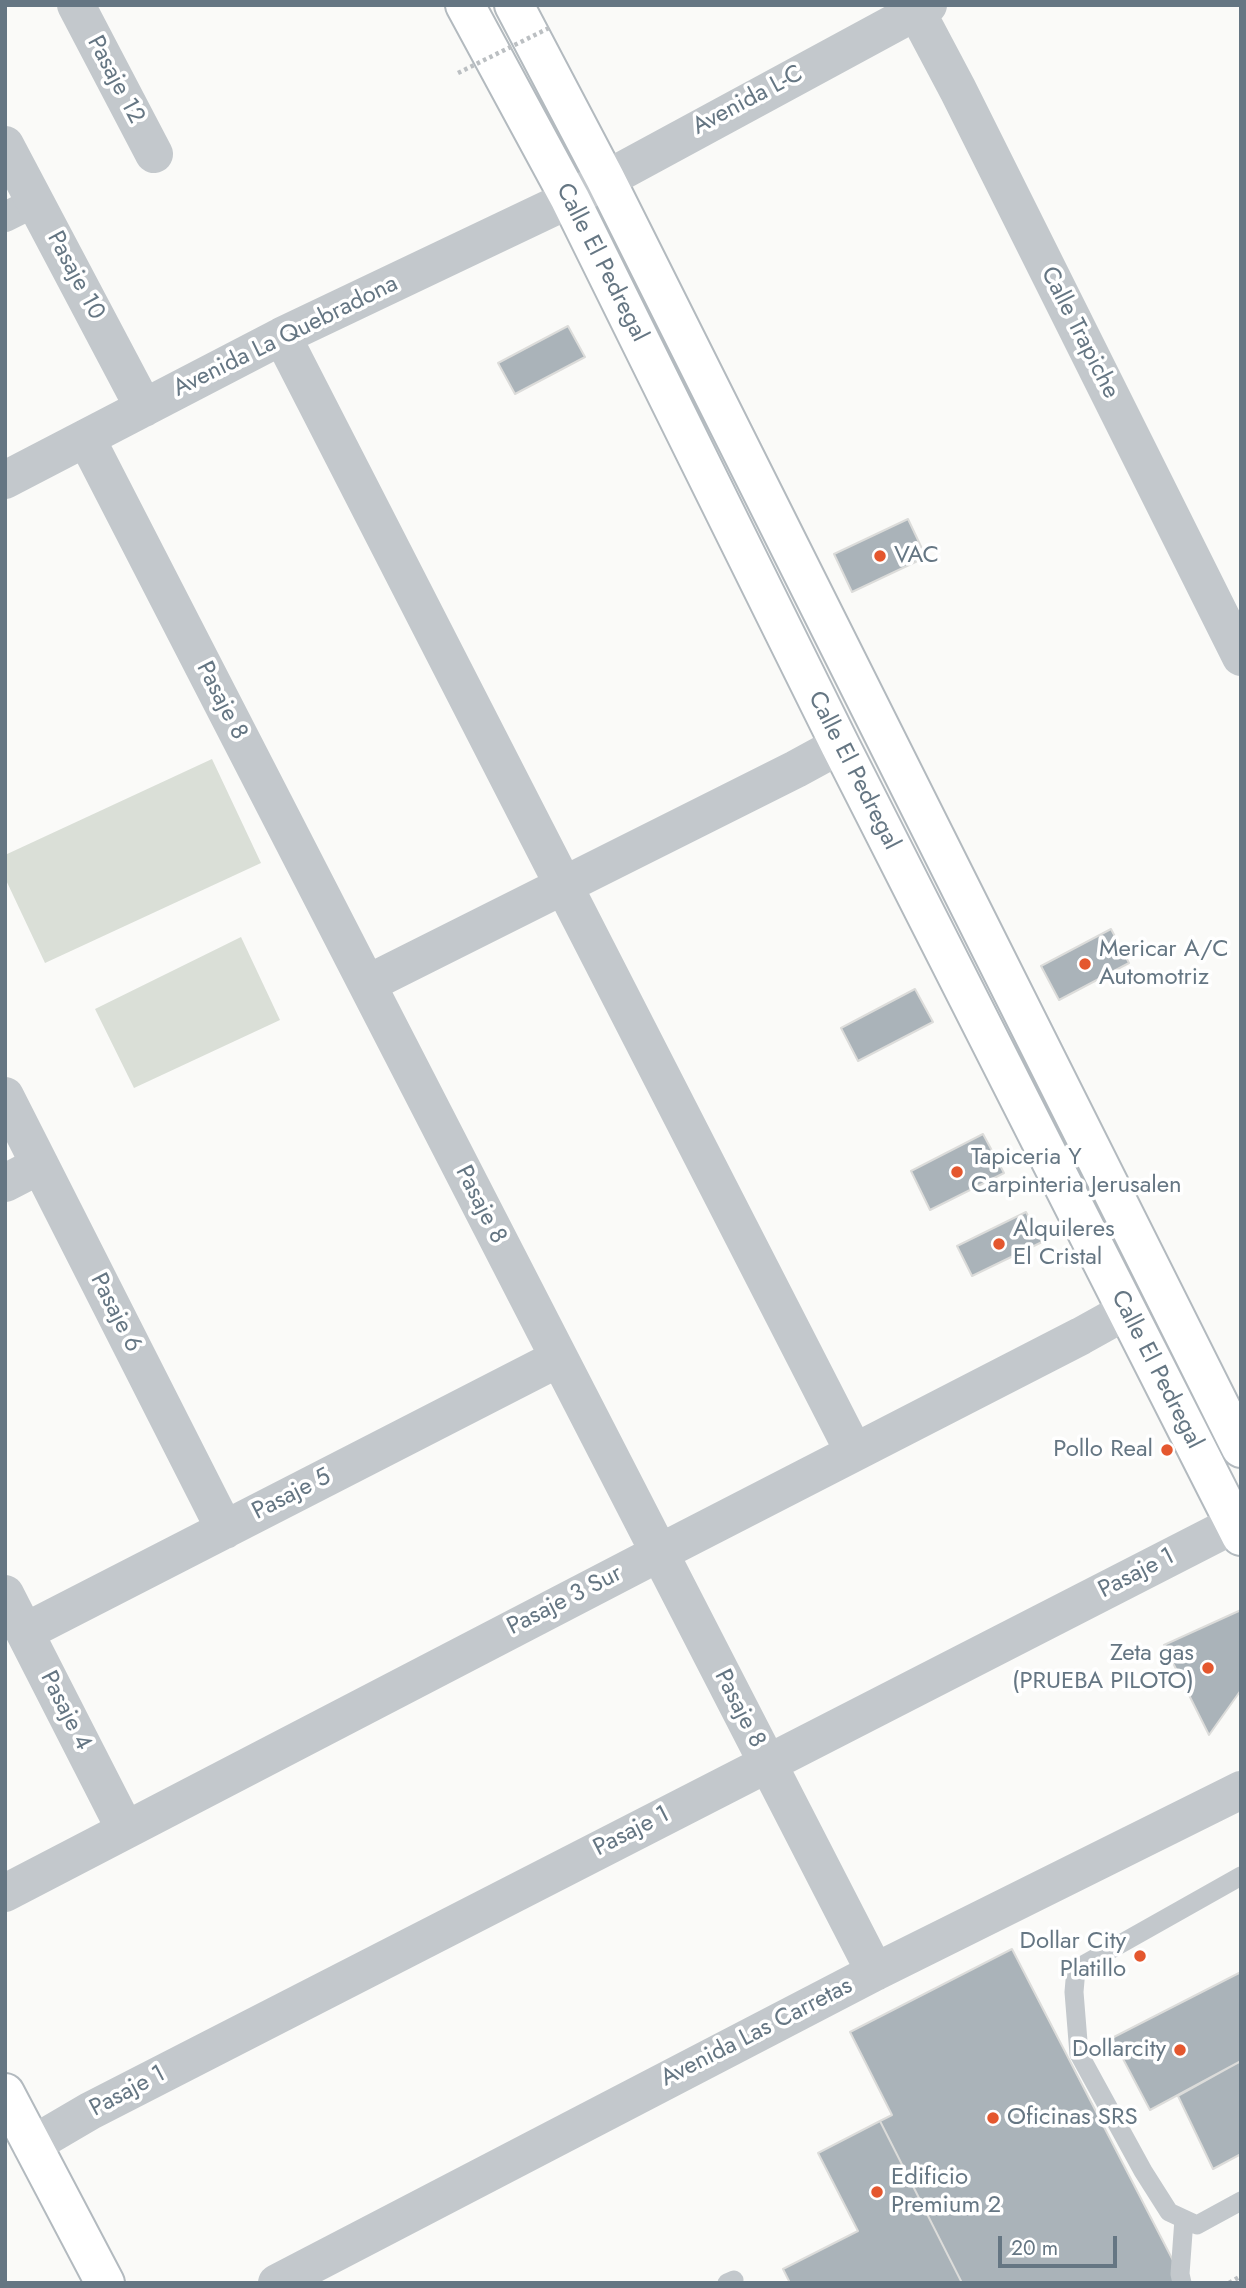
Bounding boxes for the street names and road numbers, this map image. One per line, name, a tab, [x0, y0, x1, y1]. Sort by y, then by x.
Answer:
street label: Pasaje 12	[80, 31, 150, 129]
street label: Avenida L-C	[688, 60, 808, 142]
street label: Calle El Pedregal	[549, 179, 653, 347]
street label: Pasaje 10	[40, 227, 110, 325]
street label: Calle Trapiche	[1033, 262, 1125, 404]
street label: Avenida La Quebradona	[169, 270, 403, 404]
street label: Pasaje 8	[189, 657, 253, 745]
street label: Calle El Pedregal	[801, 687, 905, 855]
street label: Pasaje 8	[448, 1161, 512, 1249]
street label: Pasaje 6	[83, 1269, 147, 1357]
street label: Calle El Pedregal	[1104, 1286, 1208, 1454]
street label: Pasaje 5	[248, 1463, 336, 1527]
street label: Pasaje 1	[1094, 1543, 1180, 1605]
street label: Pasaje 3 Sur	[503, 1560, 627, 1642]
street label: Pasaje 8	[707, 1665, 771, 1753]
street label: Pasaje 4	[33, 1667, 97, 1755]
street label: Pasaje 1	[589, 1801, 675, 1863]
street label: Avenida Las Carretas	[656, 1972, 858, 2094]
street label: Pasaje 1	[85, 2060, 171, 2124]

